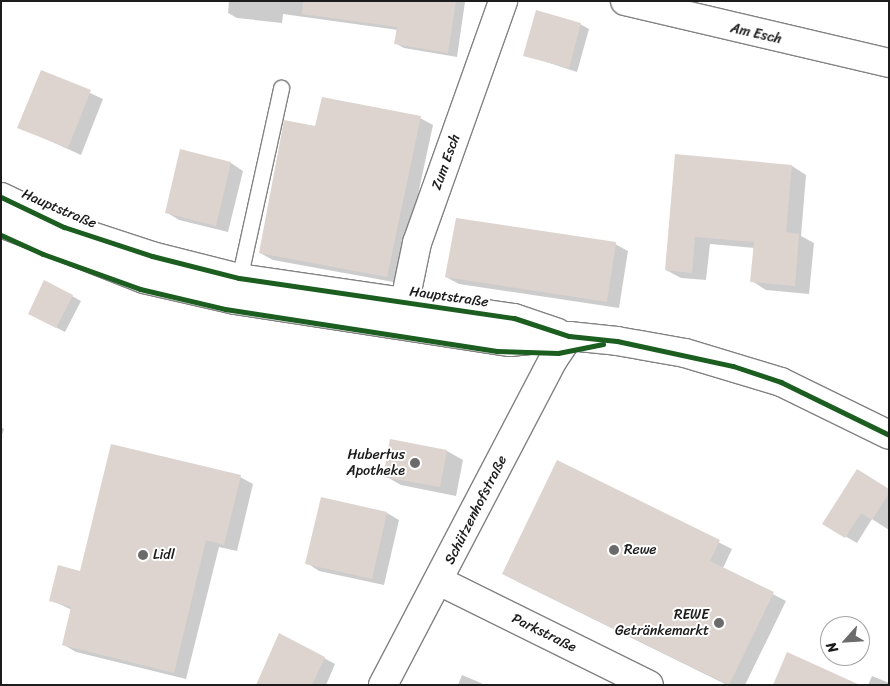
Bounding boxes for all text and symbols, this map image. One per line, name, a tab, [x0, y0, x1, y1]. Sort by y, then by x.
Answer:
street label: Am Esch	[729, 20, 783, 48]
street label: Zum Esch	[428, 132, 464, 192]
street label: Hauptstraße	[19, 186, 99, 232]
street label: Hauptstraße	[408, 283, 490, 311]
place label: Hubertus Apotheke	[346, 447, 405, 480]
street label: Schützenhofstraße	[441, 453, 511, 567]
marker: Hubertus Apotheke	[409, 457, 421, 469]
place label: Rewe	[624, 542, 657, 558]
marker: Rewe	[608, 544, 620, 556]
place label: Lidl	[153, 547, 175, 563]
marker: Lidl	[137, 549, 149, 561]
place label: REWE Getränkemarkt	[615, 607, 709, 640]
street label: Parkstraße	[509, 610, 579, 656]
north arrow	[820, 616, 870, 666]
marker: REWE Getränkemarkt	[713, 617, 725, 629]
text: N	[819, 638, 845, 657]

